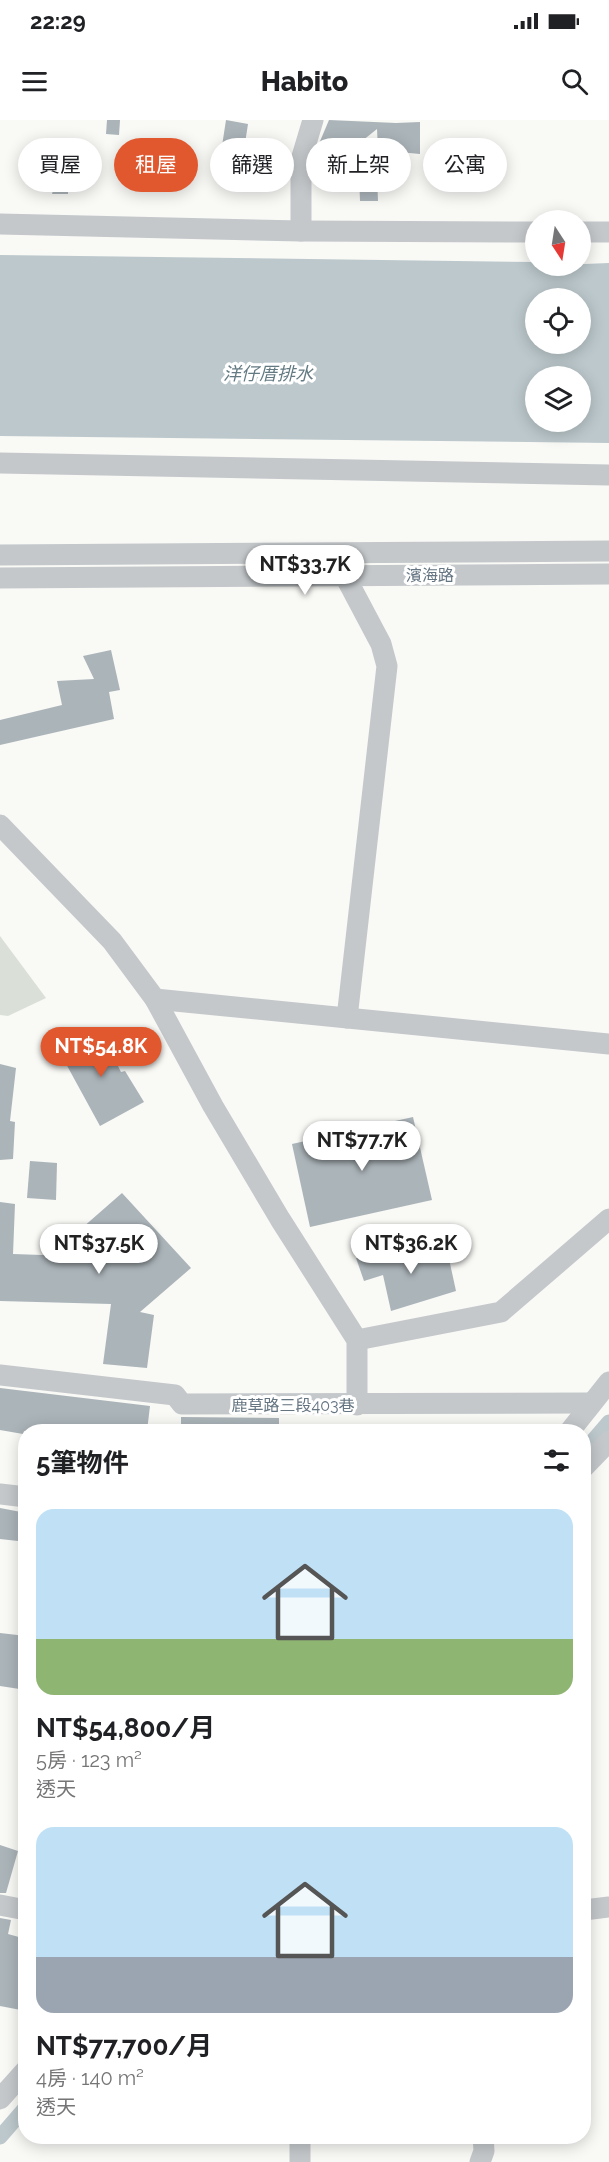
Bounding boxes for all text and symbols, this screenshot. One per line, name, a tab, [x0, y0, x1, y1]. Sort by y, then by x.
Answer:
text: 22:29	[30, 8, 86, 34]
icon: menu	[18, 65, 51, 98]
icon: search	[558, 65, 591, 98]
text: Habito	[261, 66, 348, 97]
chip: 買屋	[18, 138, 102, 192]
chip: 租屋	[114, 138, 198, 192]
chip: 篩選	[210, 138, 294, 192]
chip: 新上架	[306, 138, 411, 192]
chip: 公寓	[423, 138, 507, 192]
north arrow	[525, 210, 591, 276]
map controls	[525, 210, 591, 432]
button: locate	[525, 288, 591, 354]
water label: 洋仔厝排水	[223, 363, 314, 384]
button: layers	[525, 366, 591, 432]
pin: NT$33.7K	[243, 545, 367, 596]
text: NT$33.7K	[259, 552, 351, 576]
street label: 濱海路	[406, 566, 454, 585]
pin: NT$54.8K	[39, 1027, 163, 1078]
text: NT$54.8K	[55, 1034, 147, 1058]
pin: NT$77.7K	[300, 1121, 424, 1172]
text: NT$77.7K	[317, 1128, 407, 1152]
pin: NT$37.5K	[37, 1224, 161, 1275]
pin: NT$36.2K	[349, 1224, 473, 1275]
text: NT$37.5K	[54, 1231, 144, 1255]
text: NT$36.2K	[365, 1231, 457, 1255]
street label: 鹿草路三段403巷	[231, 1396, 355, 1415]
icon: filters	[540, 1444, 573, 1477]
text: 5筆物件	[36, 1448, 128, 1478]
icon: home	[251, 1548, 359, 1656]
text: NT$54,800/月	[36, 1713, 215, 1743]
text: 5房 · 123 m²	[36, 1748, 142, 1772]
text: 透天	[36, 1777, 76, 1801]
icon: home	[251, 1866, 359, 1974]
text: NT$77,700/月	[36, 2031, 212, 2061]
text: 4房 · 140 m²	[36, 2066, 144, 2090]
text: 透天	[36, 2095, 76, 2119]

